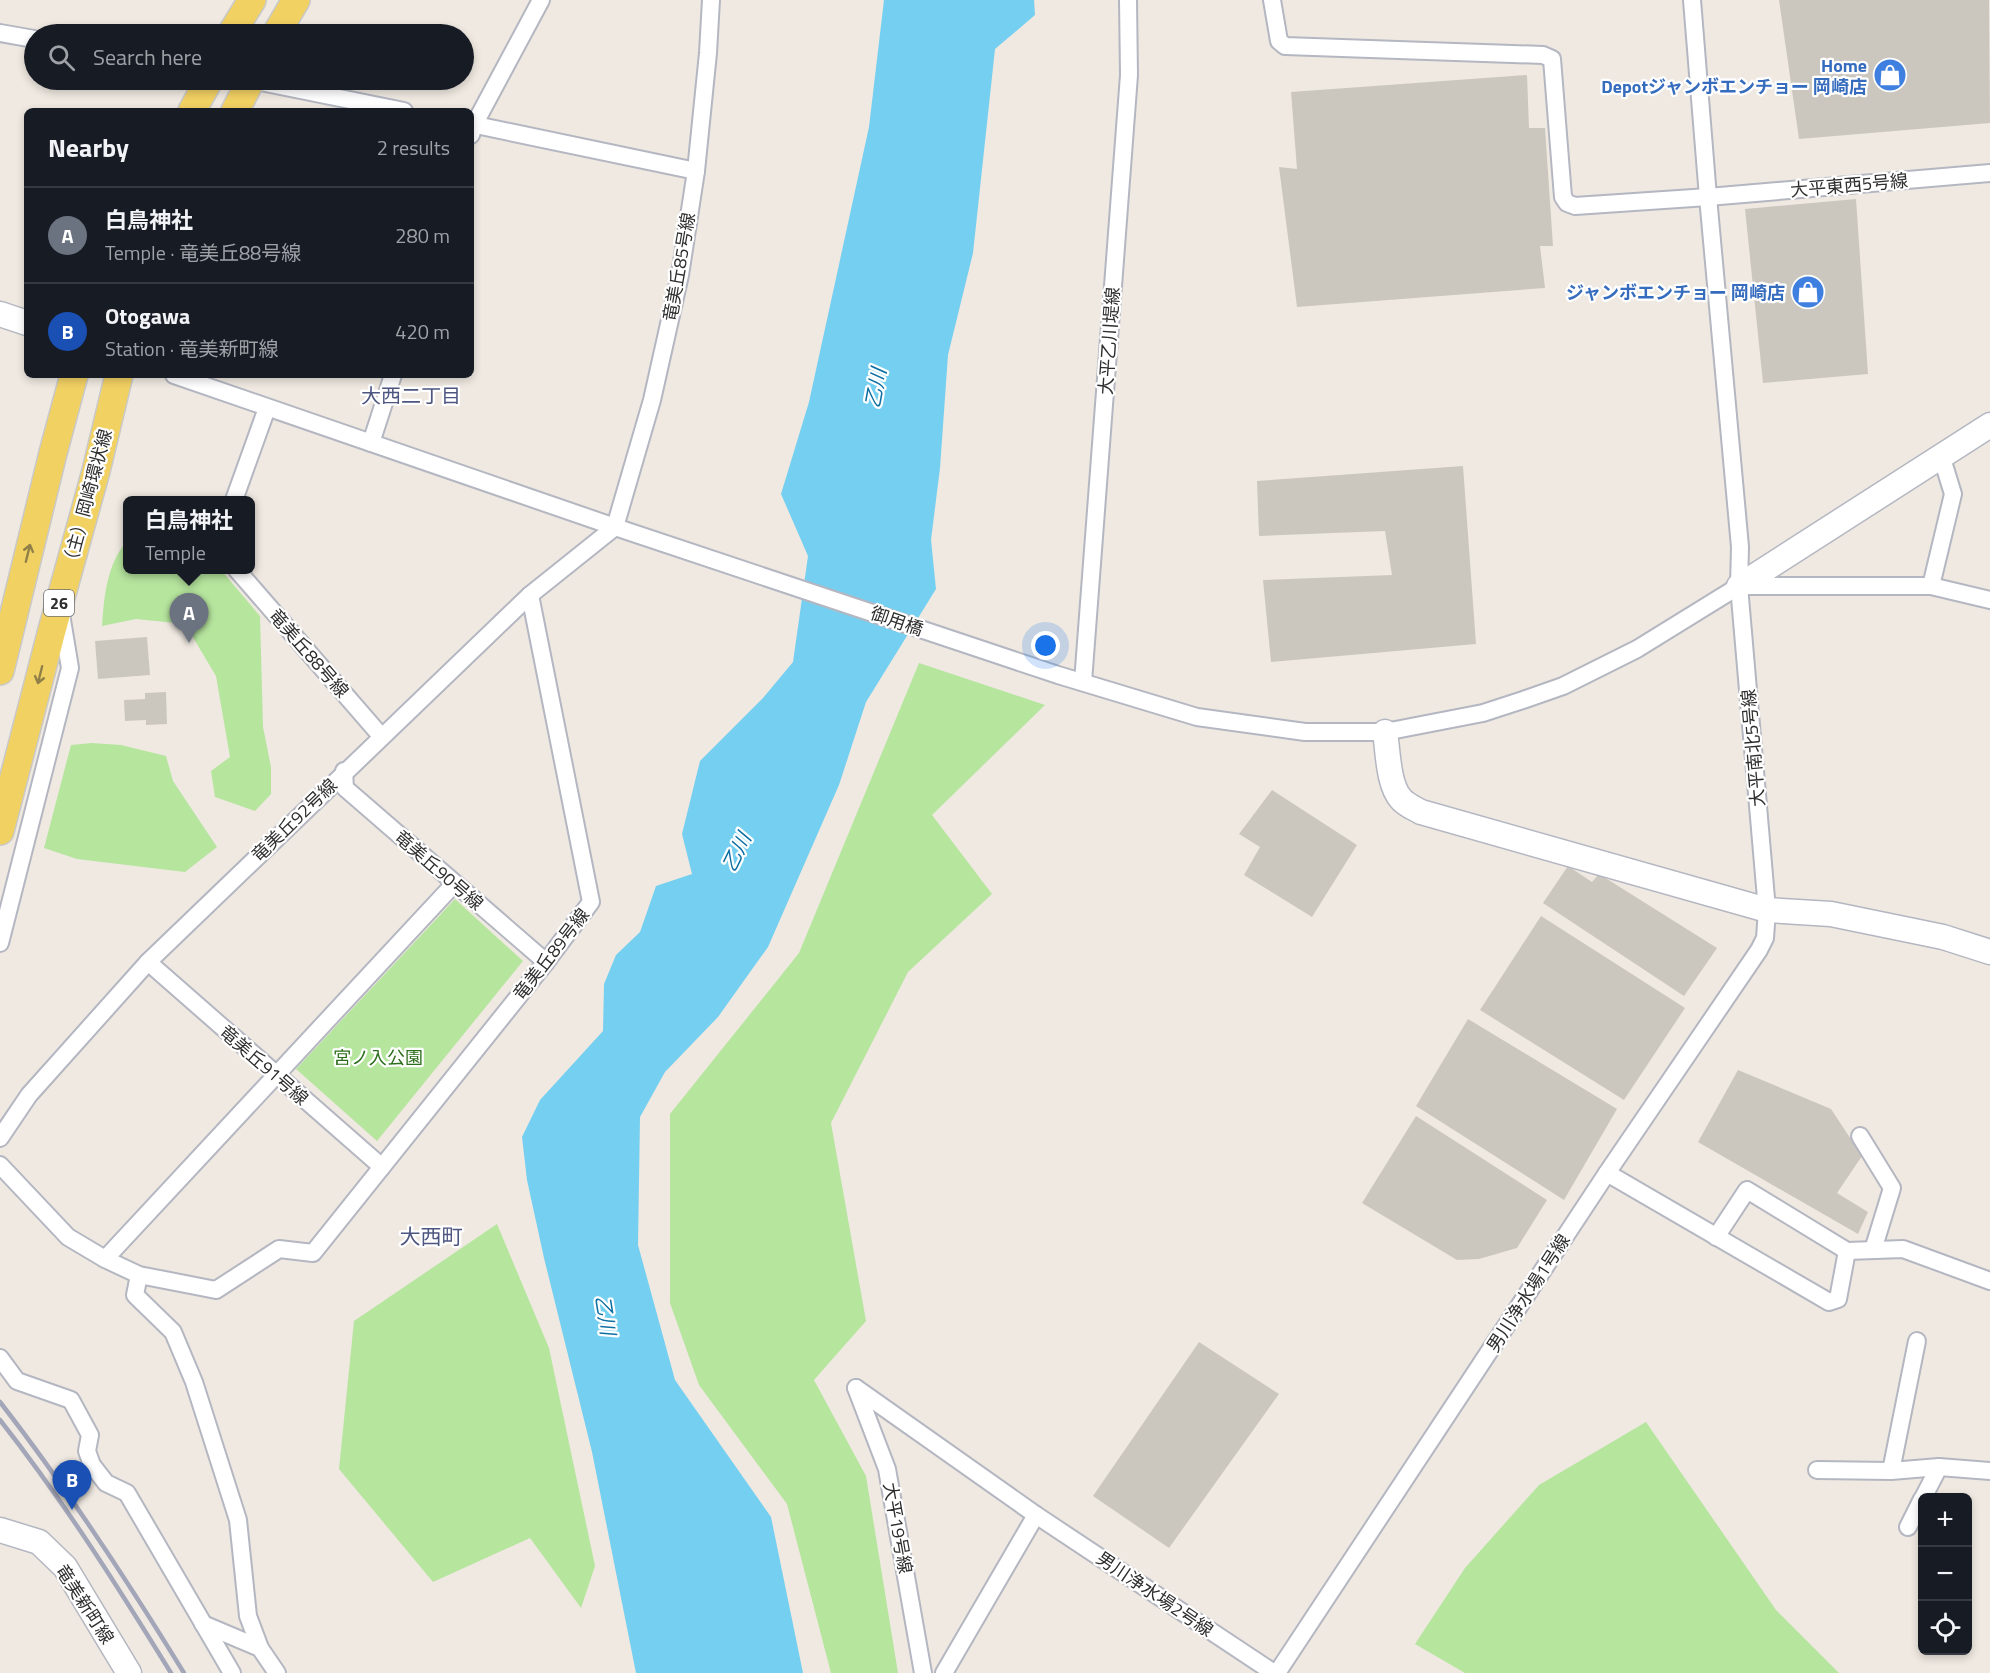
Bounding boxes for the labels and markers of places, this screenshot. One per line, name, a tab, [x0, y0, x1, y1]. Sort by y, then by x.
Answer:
place label: Home Depotジャンボエンチョー 岡崎店	[1601, 52, 1867, 100]
shop icon: Home Depotジャンボエンチョー 岡崎店	[1872, 57, 1908, 93]
shop icon: ジャンボエンチョー 岡崎店	[1790, 274, 1826, 310]
place label: ジャンボエンチョー 岡崎店	[1566, 279, 1785, 306]
pin: A	[170, 594, 208, 643]
pin: B	[52, 1460, 92, 1510]

